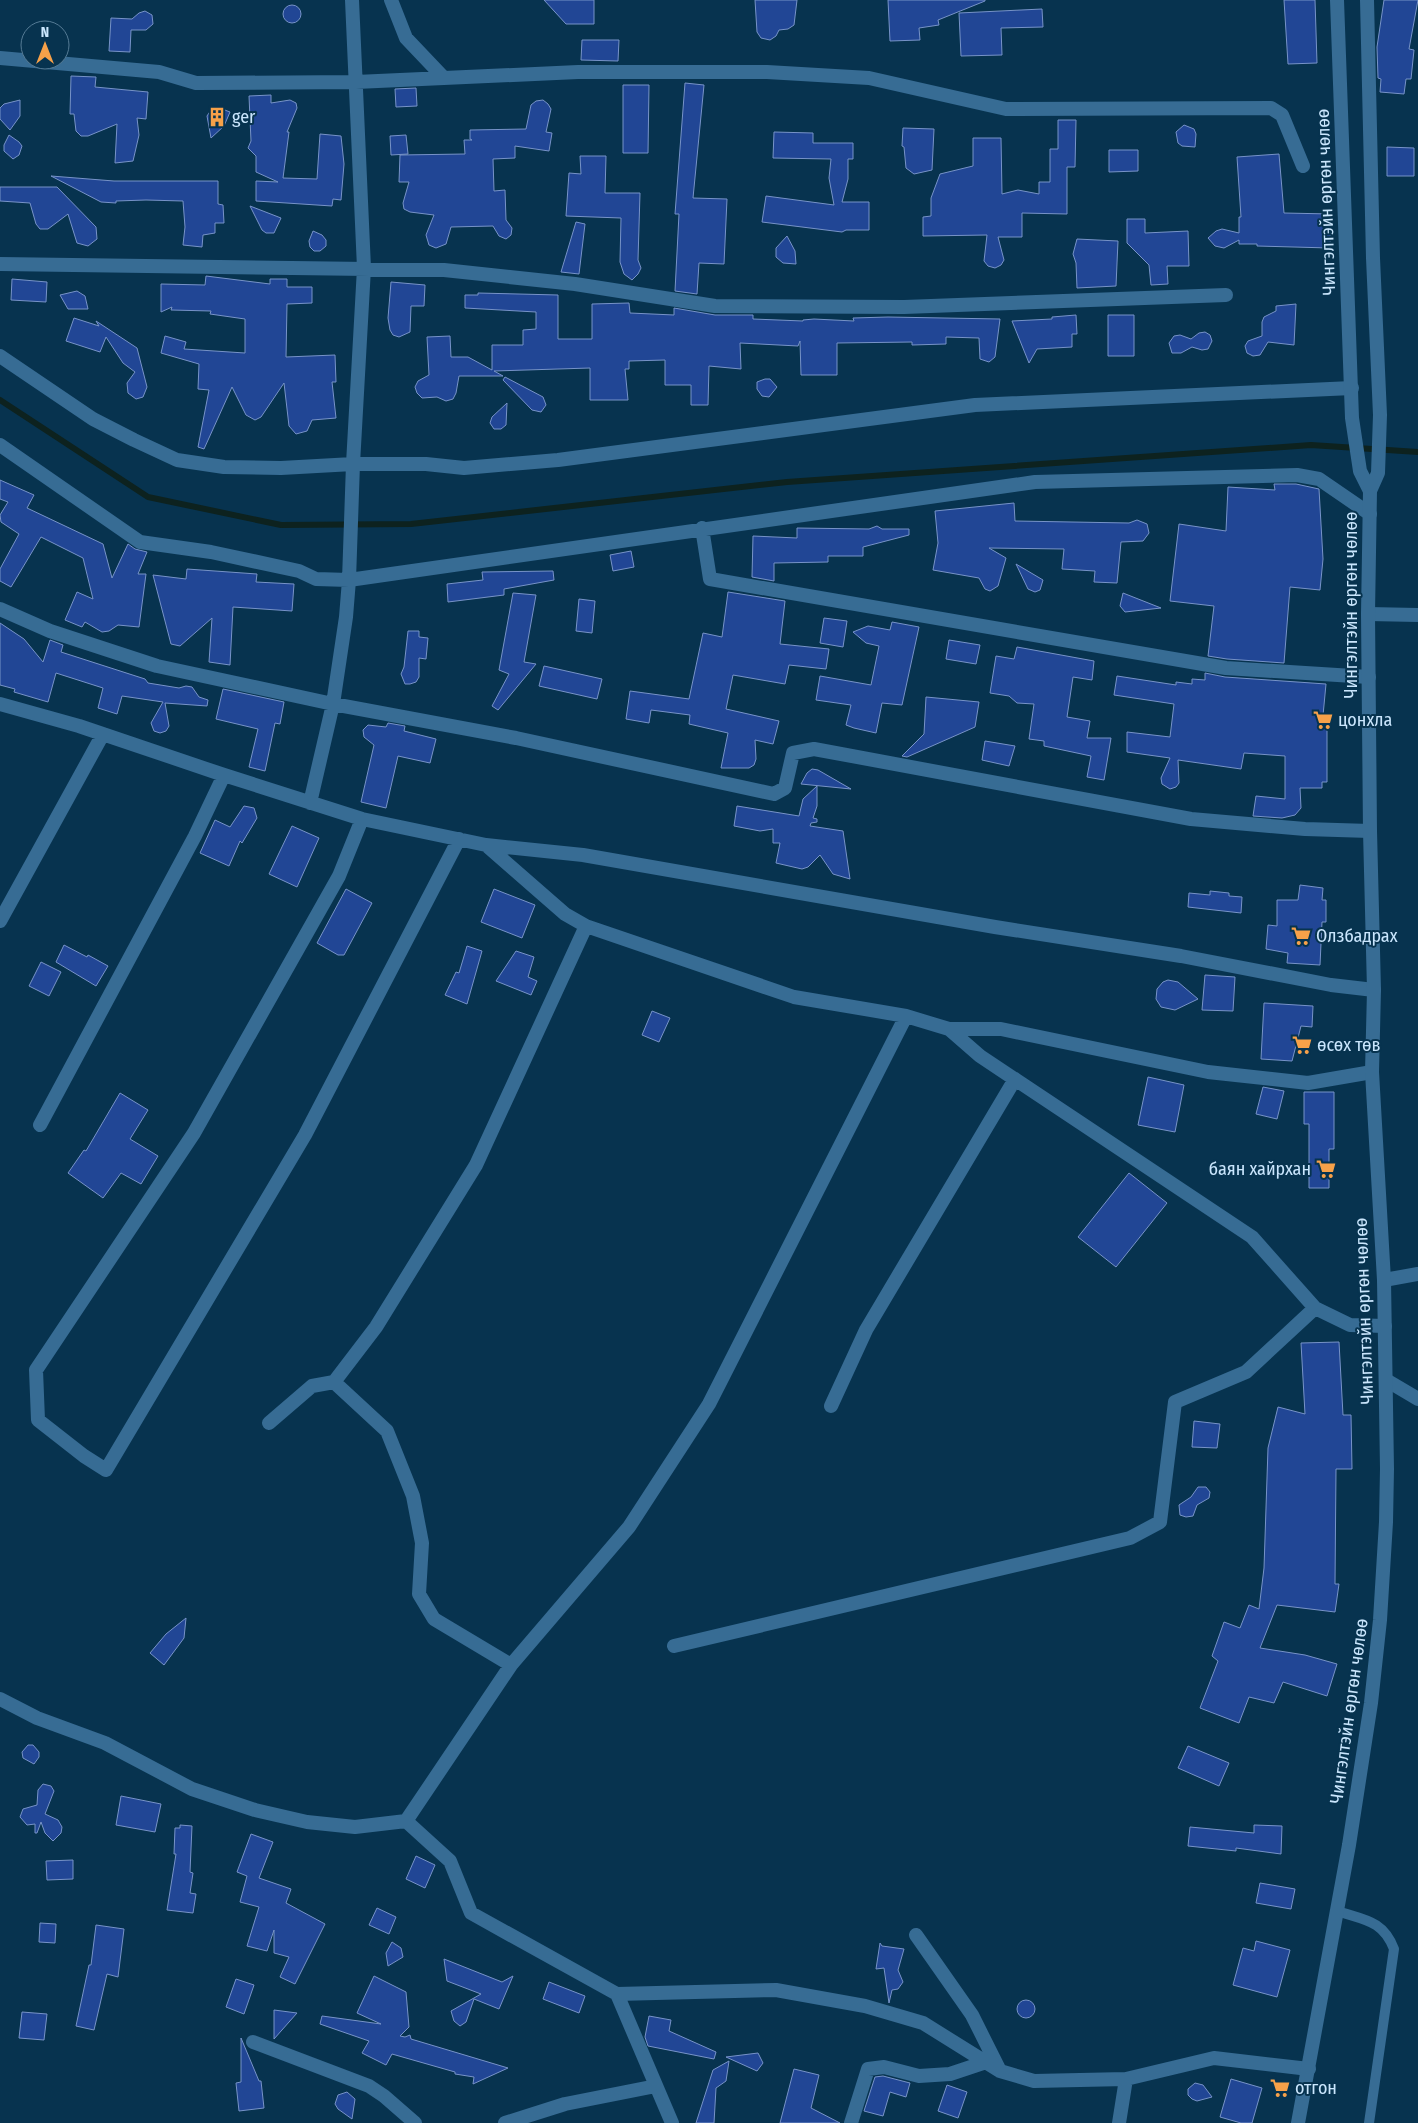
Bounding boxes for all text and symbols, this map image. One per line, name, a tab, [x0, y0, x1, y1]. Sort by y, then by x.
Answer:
north arrow	[20, 20, 70, 70]
text: N	[41, 24, 49, 41]
building icon: ger	[206, 106, 228, 128]
place label: ger	[232, 106, 256, 128]
street label: Чингэлтэйн өргөн чөлөө	[1312, 108, 1340, 296]
street label: Чингэлтэйн өргөн чөлөө	[1340, 512, 1362, 698]
supermarket icon: цонхла	[1312, 709, 1334, 731]
place label: цонхла	[1338, 709, 1393, 731]
supermarket icon: Олзбадрах	[1290, 925, 1312, 947]
place label: Олзбадрах	[1316, 925, 1398, 947]
supermarket icon: өсөх төв	[1291, 1034, 1313, 1056]
place label: өсөх төв	[1317, 1034, 1381, 1056]
place label: баян хайрхан	[1209, 1158, 1311, 1180]
supermarket icon: баян хайрхан	[1315, 1158, 1337, 1180]
street label: Чингэлтэйн өргөн чөлөө	[1350, 1217, 1378, 1405]
street label: Чингэлтэйн өргөн чөлөө	[1325, 1617, 1373, 1805]
supermarket icon: отгон	[1269, 2077, 1291, 2099]
place label: отгон	[1295, 2077, 1337, 2099]

